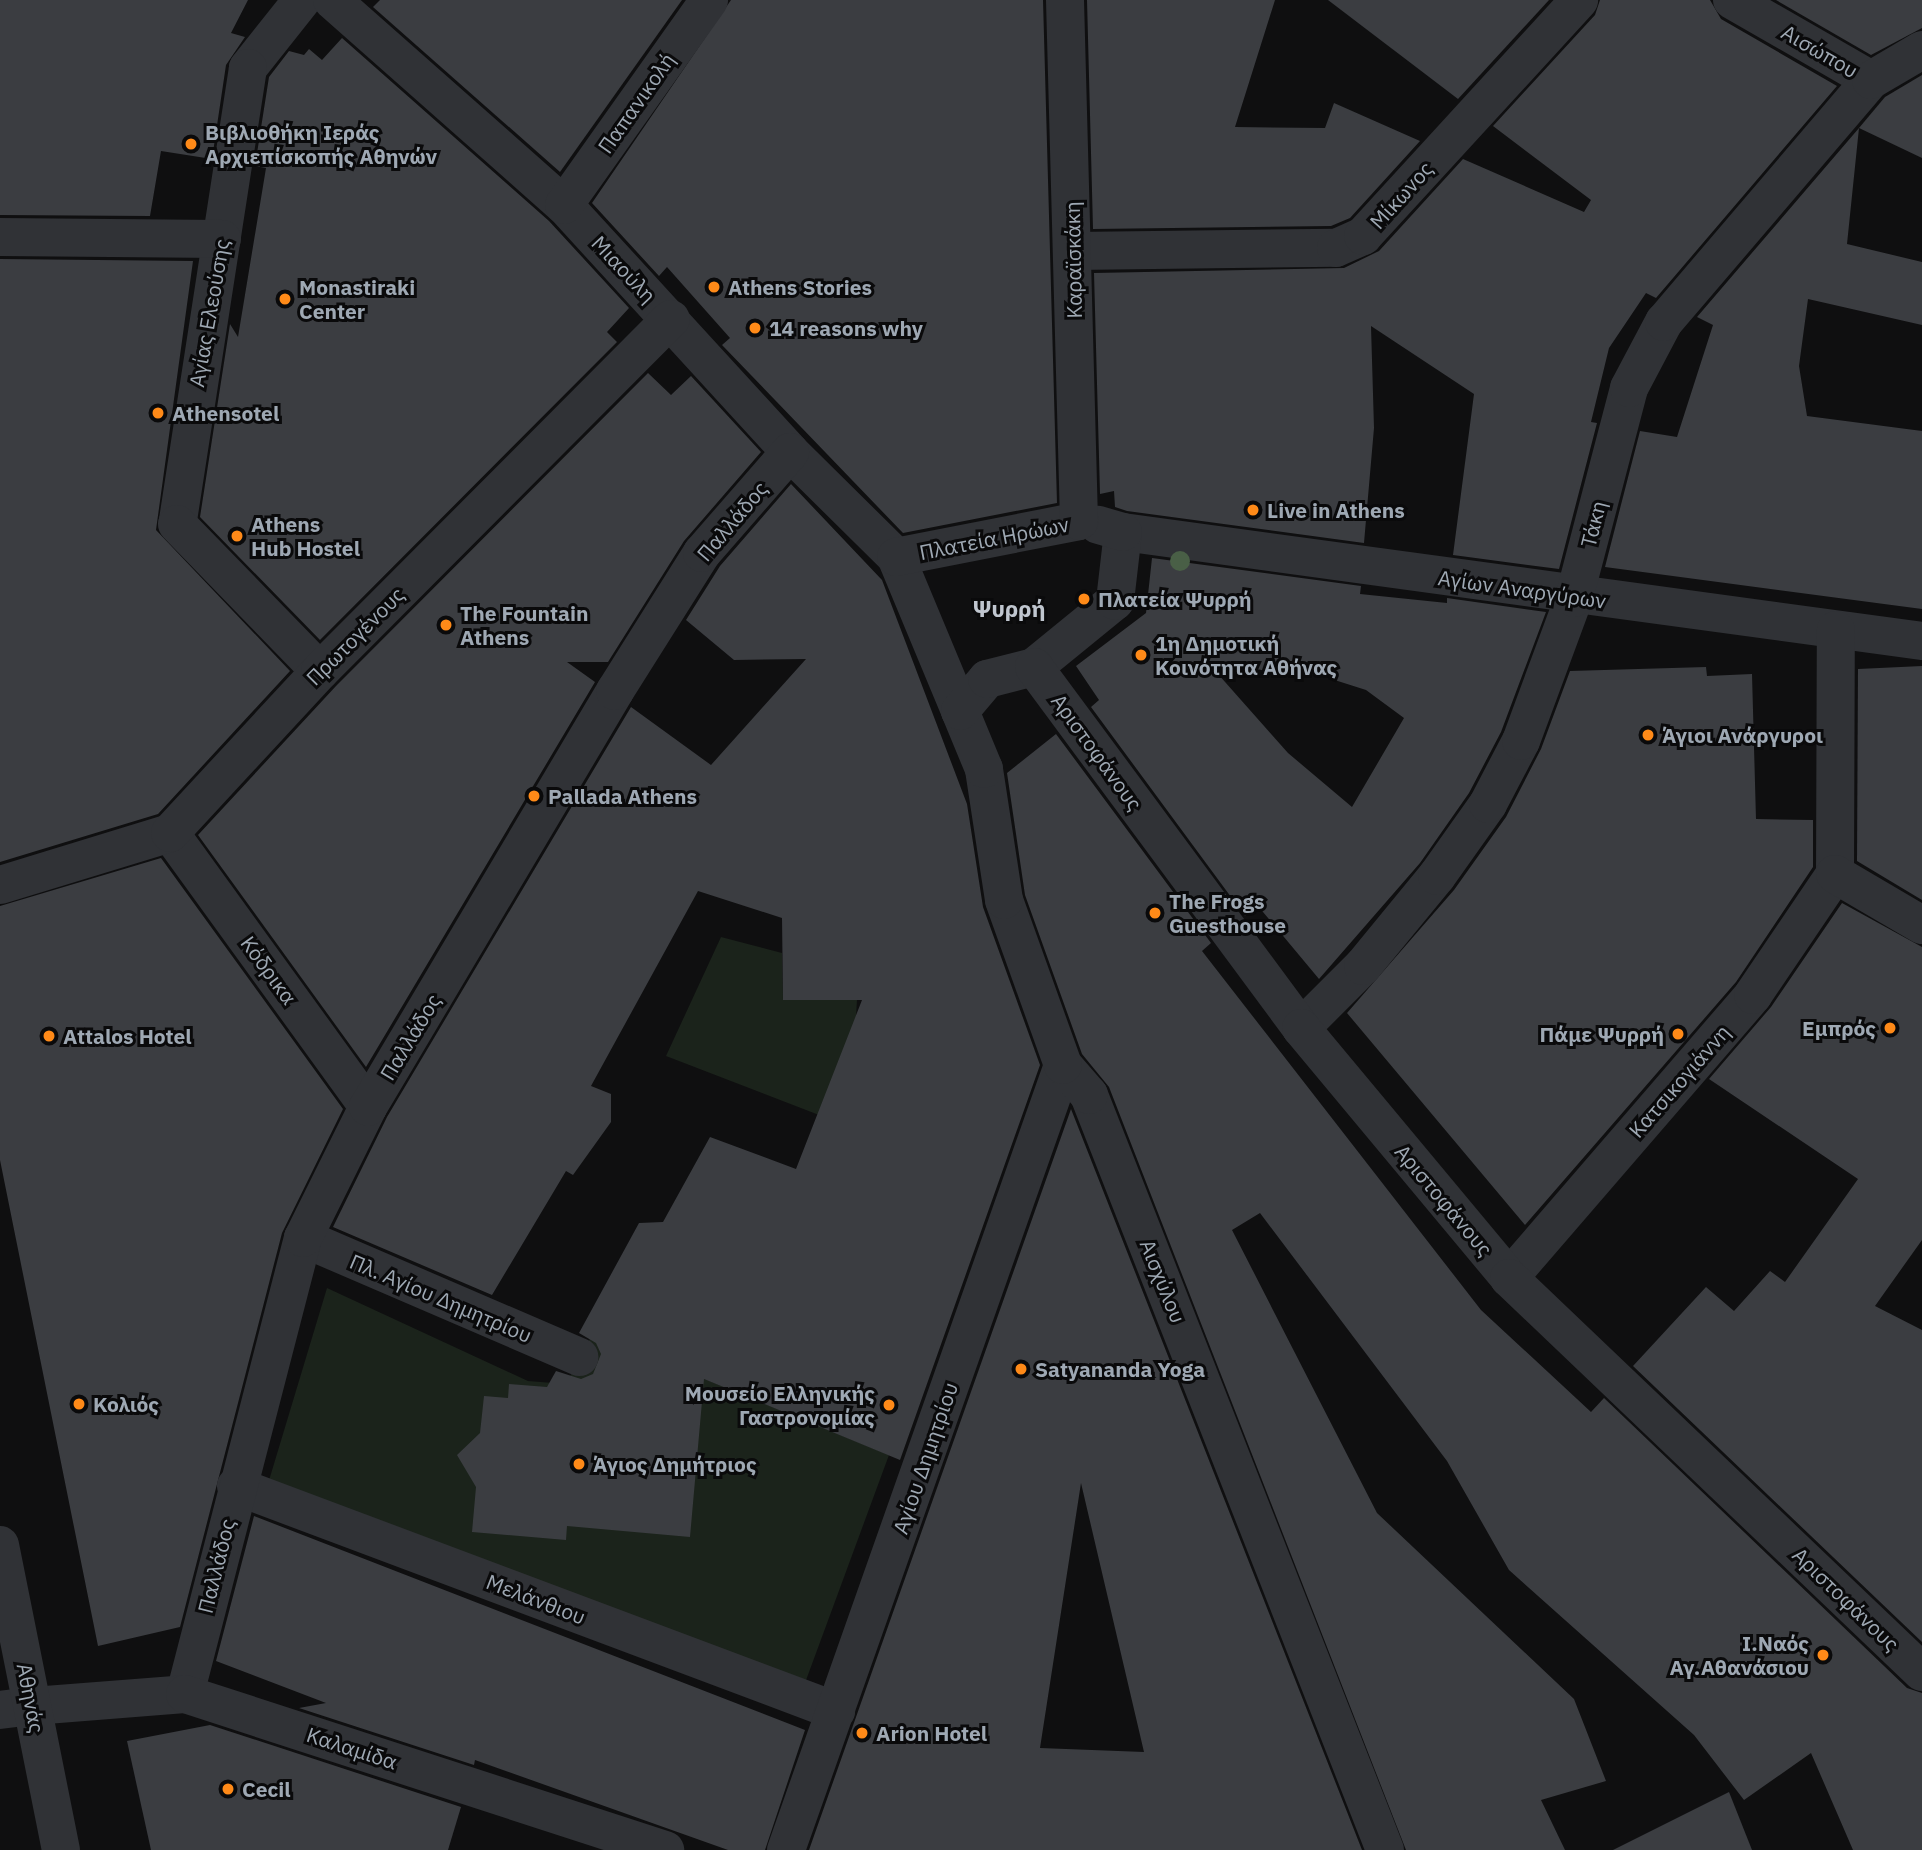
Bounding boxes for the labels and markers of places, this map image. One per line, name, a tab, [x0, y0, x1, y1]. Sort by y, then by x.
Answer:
place label: Βιβλιοθήκη Ιεράς Αρχιεπίσκοπής Αθηνών	[205, 119, 437, 169]
marker: Βιβλιοθήκη Ιεράς Αρχιεπίσκοπής Αθηνών	[183, 136, 199, 152]
place label: Monastiraki Center	[299, 274, 415, 324]
place label: Athens Stories	[728, 274, 872, 300]
marker: Athens Stories	[706, 279, 722, 295]
marker: Monastiraki Center	[277, 291, 293, 307]
place label: 14 reasons why	[769, 315, 923, 341]
marker: 14 reasons why	[747, 320, 763, 336]
place label: Athensotel	[172, 400, 279, 426]
marker: Athensotel	[150, 405, 166, 421]
place label: Live in Athens	[1267, 497, 1405, 523]
marker: Live in Athens	[1245, 502, 1261, 518]
place label: Athens Hub Hostel	[251, 511, 360, 561]
marker: Athens Hub Hostel	[229, 528, 245, 544]
place label: Πλατεία Ψυρρή	[1098, 586, 1252, 612]
marker: Πλατεία Ψυρρή	[1076, 591, 1092, 607]
place label: The Fountain Athens	[460, 600, 589, 650]
marker: The Fountain Athens	[438, 617, 454, 633]
place label: 1η Δημοτική Κοινότητα Αθήνας	[1155, 630, 1337, 680]
marker: 1η Δημοτική Κοινότητα Αθήνας	[1133, 647, 1149, 663]
place label: Άγιοι Ανάργυροι	[1662, 722, 1823, 748]
marker: Άγιοι Ανάργυροι	[1640, 727, 1656, 743]
place label: Pallada Athens	[548, 783, 697, 809]
marker: Pallada Athens	[526, 788, 542, 804]
place label: The Frogs Guesthouse	[1169, 888, 1286, 938]
marker: The Frogs Guesthouse	[1147, 905, 1163, 921]
place label: Εμπρός	[1802, 1015, 1876, 1041]
marker: Εμπρός	[1882, 1020, 1898, 1036]
place label: Πάμε Ψυρρή	[1539, 1021, 1664, 1047]
place label: Attalos Hotel	[63, 1023, 192, 1049]
marker: Πάμε Ψυρρή	[1670, 1026, 1686, 1042]
marker: Attalos Hotel	[41, 1028, 57, 1044]
place label: Satyananda Yoga	[1035, 1356, 1205, 1382]
marker: Satyananda Yoga	[1013, 1361, 1029, 1377]
place label: Μουσείο Ελληνικής Γαστρονομίας	[685, 1380, 875, 1430]
place label: Κολιός	[93, 1391, 159, 1417]
marker: Κολιός	[71, 1396, 87, 1412]
marker: Μουσείο Ελληνικής Γαστρονομίας	[881, 1397, 897, 1413]
place label: Άγιος Δημήτριος	[593, 1451, 757, 1477]
marker: Άγιος Δημήτριος	[571, 1456, 587, 1472]
place label: Ι.Ναός Αγ.Αθανάσιου	[1670, 1630, 1809, 1680]
marker: Ι.Ναός Αγ.Αθανάσιου	[1815, 1647, 1831, 1663]
place label: Arion Hotel	[876, 1720, 987, 1746]
marker: Arion Hotel	[854, 1725, 870, 1741]
place label: Cecil	[242, 1776, 291, 1802]
marker: Cecil	[220, 1781, 236, 1797]

